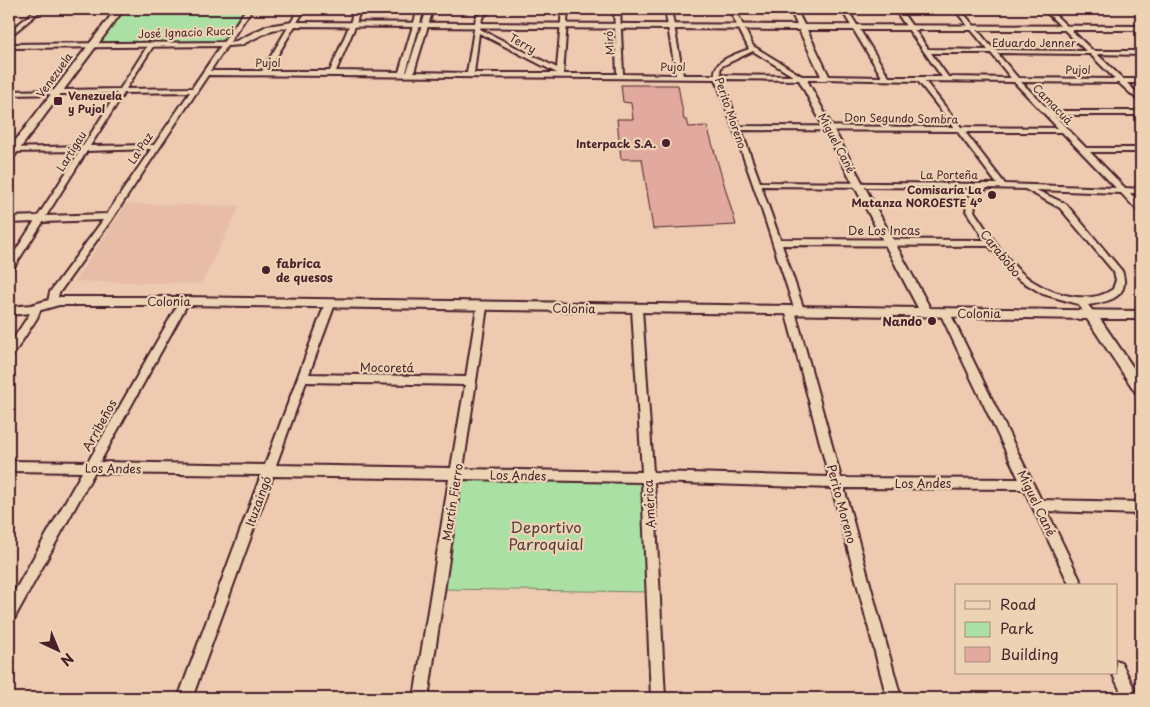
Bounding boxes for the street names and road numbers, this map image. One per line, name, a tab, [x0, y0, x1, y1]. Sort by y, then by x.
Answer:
street label: José Ignacio Rucci	[138, 22, 234, 42]
street label: Terry	[506, 29, 540, 57]
street label: Miró	[600, 30, 618, 56]
street label: Eduardo Jenner	[992, 34, 1077, 51]
street label: Venezuela	[32, 49, 76, 101]
street label: Pujol	[255, 54, 281, 71]
street label: Pujol	[660, 58, 686, 75]
street label: Pujol	[1065, 61, 1091, 78]
street label: Perito Moreno	[711, 75, 751, 151]
street label: Camacuá	[1029, 80, 1077, 128]
street label: Don Segundo Sombra	[844, 109, 959, 128]
street label: Miguel Cané	[814, 110, 860, 176]
street label: Lartigau	[52, 127, 90, 175]
street label: La Paz	[123, 129, 157, 167]
street label: La Porteña	[920, 166, 978, 183]
street label: De Los Incas	[848, 221, 920, 239]
street label: Carabobo	[976, 225, 1026, 281]
street label: Colonia	[147, 292, 191, 310]
street label: Colonia	[552, 299, 597, 317]
street label: Colonia	[957, 304, 1001, 322]
street label: Mocoretá	[360, 358, 415, 376]
street label: Arribeños	[77, 395, 121, 454]
street label: Los Andes	[85, 459, 142, 477]
street label: Martín Fierro	[437, 462, 467, 542]
street label: Perito Moreno	[823, 462, 861, 546]
street label: Los Andes	[490, 466, 547, 484]
street label: Miguel Cané	[1013, 467, 1061, 539]
street label: Ituzaingó	[241, 473, 275, 529]
street label: Los Andes	[895, 474, 952, 492]
street label: América	[639, 479, 659, 529]

